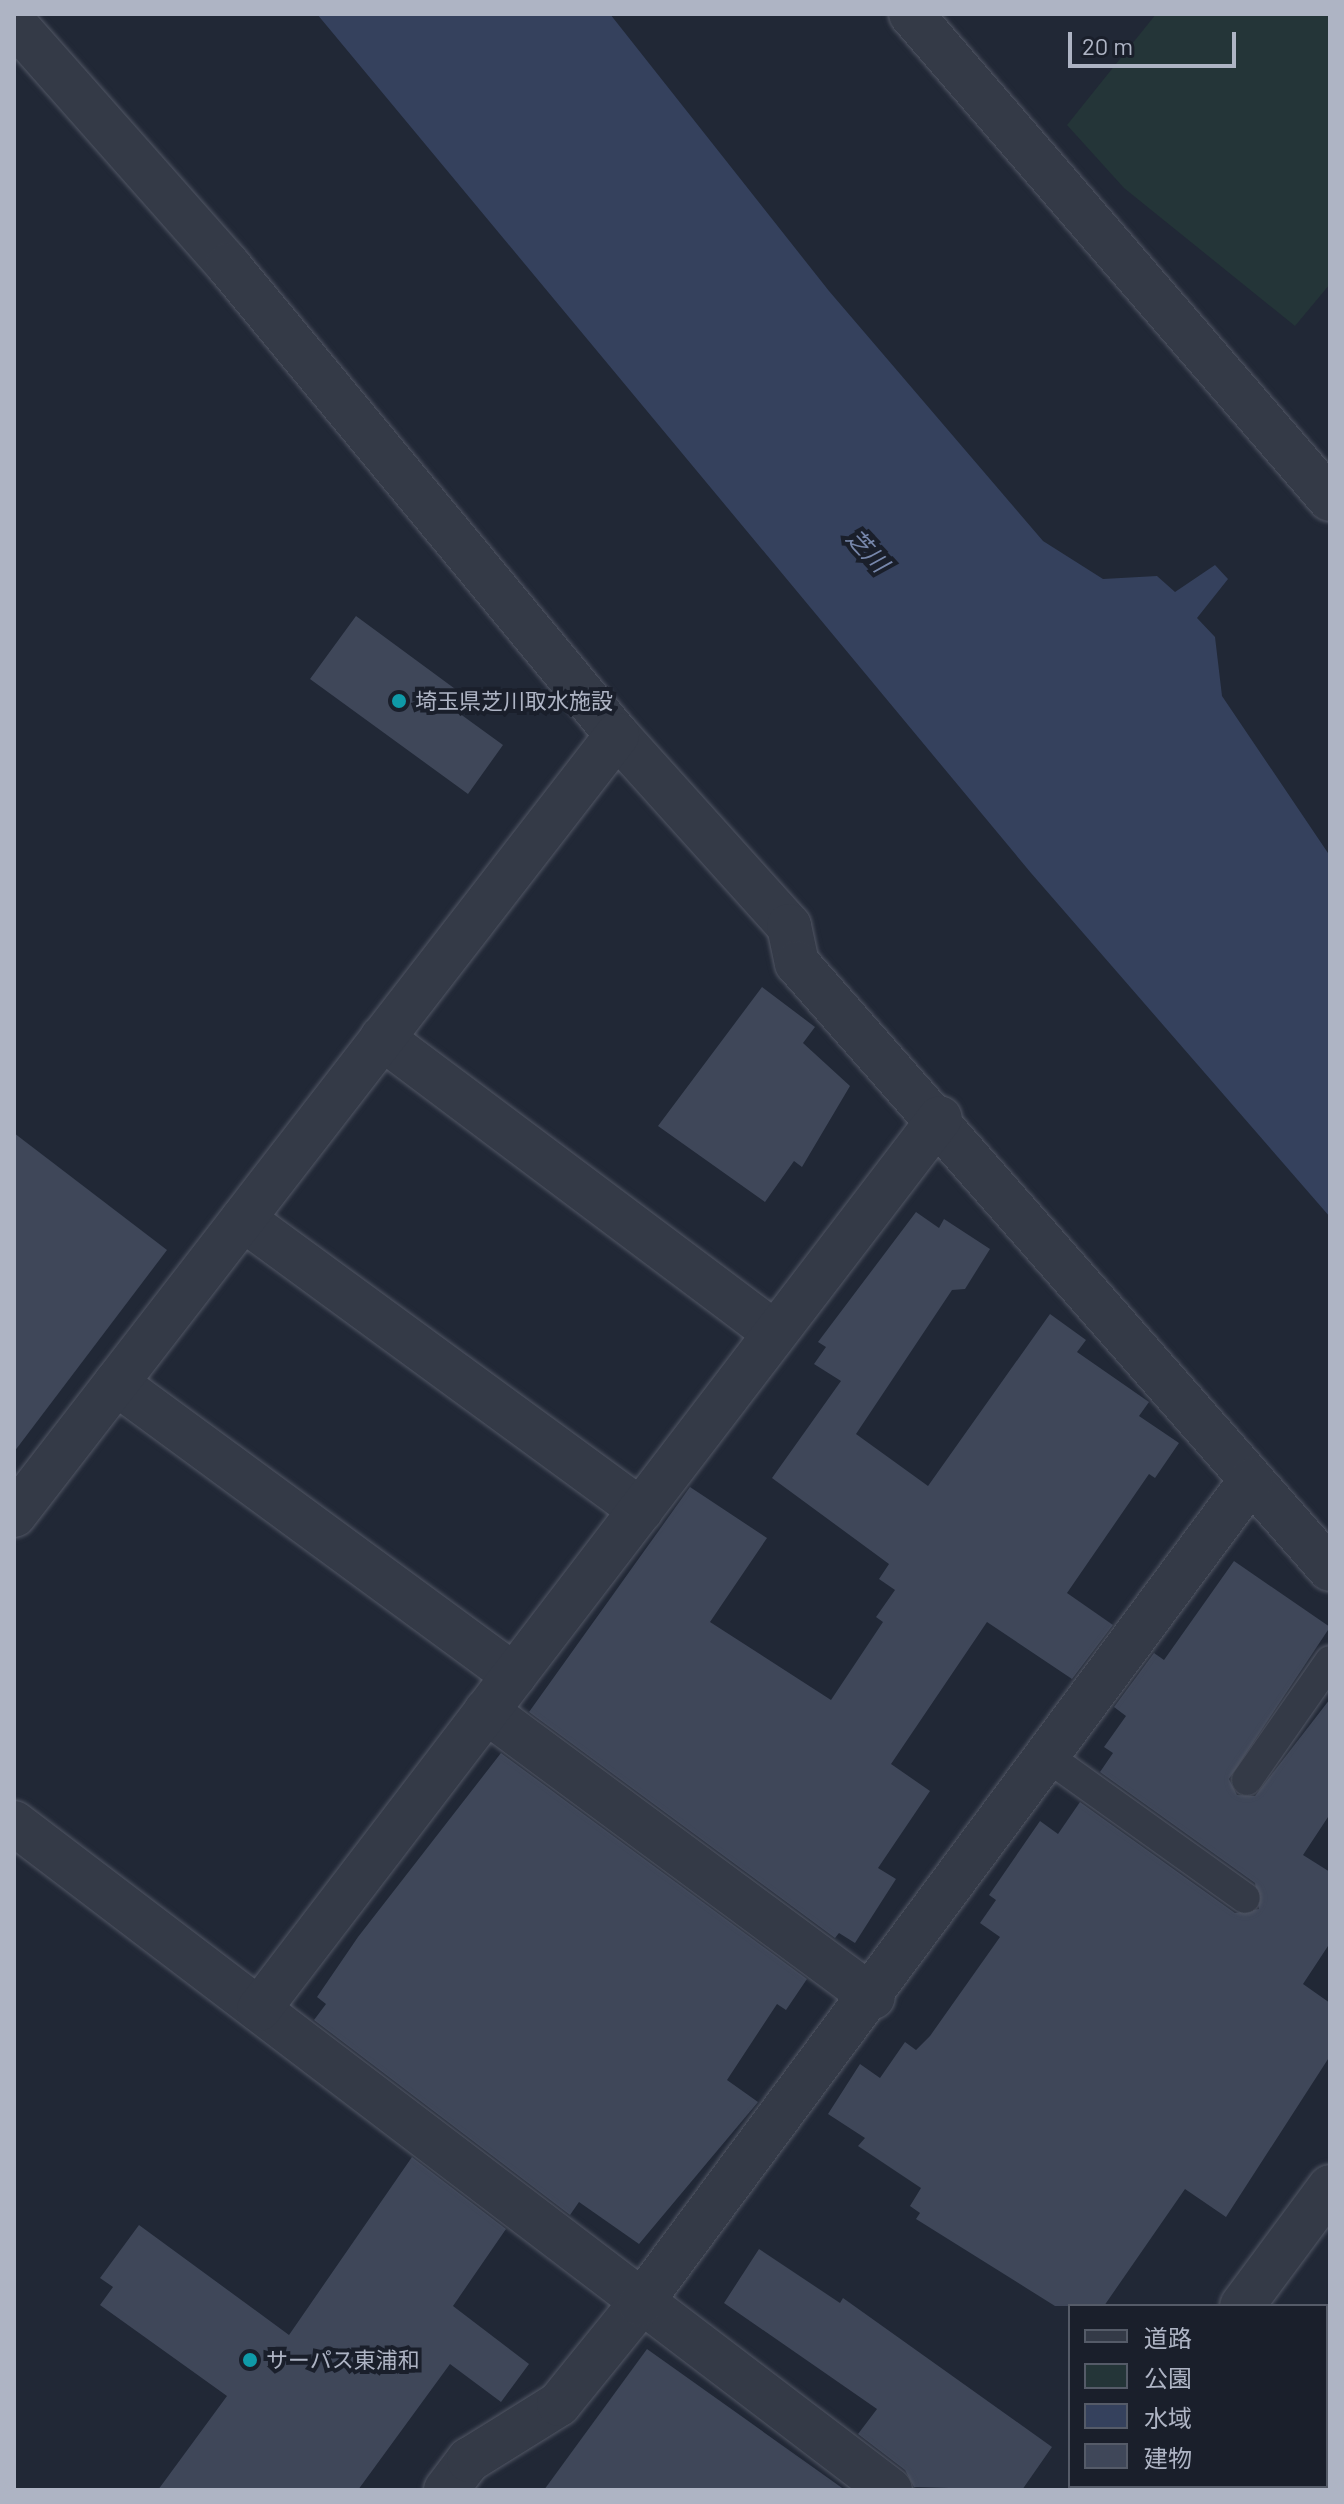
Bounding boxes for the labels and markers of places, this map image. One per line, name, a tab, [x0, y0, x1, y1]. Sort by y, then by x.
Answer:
place label: 埼玉県芝川取水施設	[415, 688, 613, 714]
marker: 埼玉県芝川取水施設	[390, 692, 408, 710]
place label: サーパス東浦和	[266, 2347, 420, 2373]
marker: サーパス東浦和	[241, 2351, 259, 2369]

